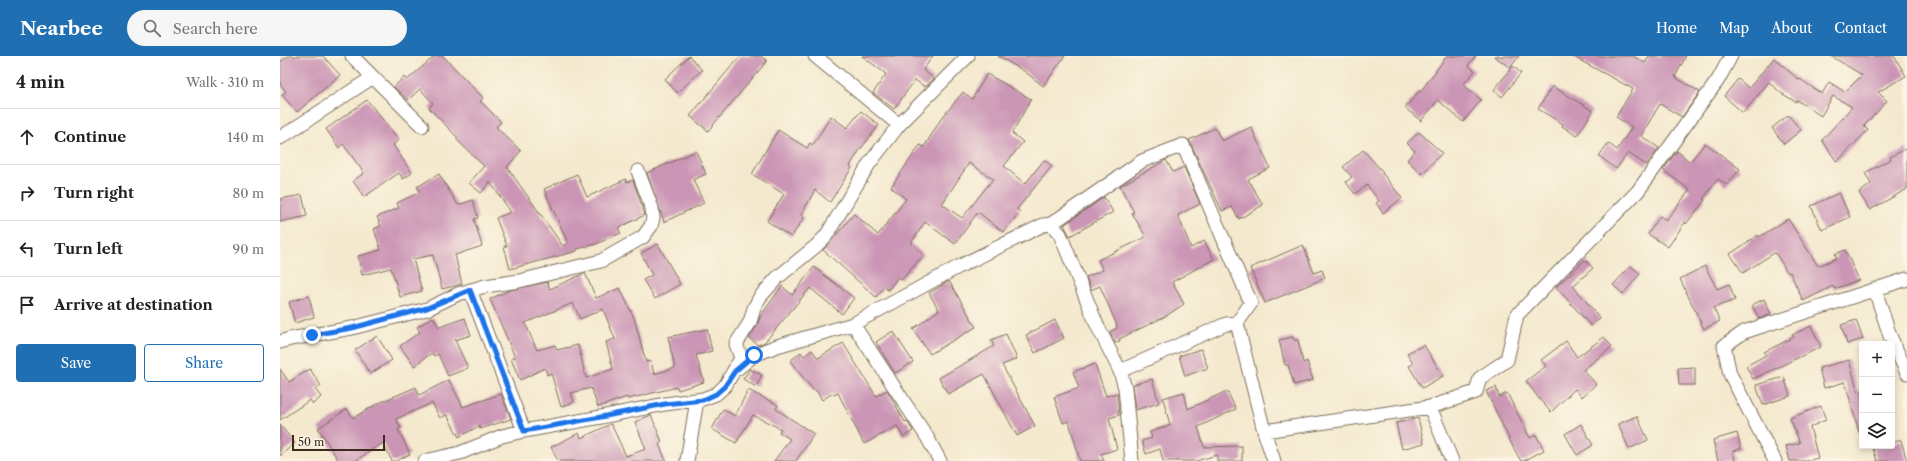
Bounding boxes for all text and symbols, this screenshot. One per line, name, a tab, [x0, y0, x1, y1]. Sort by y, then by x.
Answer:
search box	[127, 10, 407, 46]
text: Nearbee	[20, 17, 103, 40]
icon: search	[141, 17, 163, 39]
text: Search here	[173, 19, 258, 38]
text: Home	[1656, 19, 1697, 37]
text: Map	[1719, 19, 1749, 37]
text: About	[1771, 19, 1812, 37]
text: Contact	[1834, 19, 1887, 37]
text: 4 min	[16, 72, 65, 92]
text: Walk · 310 m	[186, 74, 264, 90]
icon: ahead	[16, 126, 38, 148]
text: Continue	[54, 127, 126, 146]
text: 140 m	[227, 129, 264, 145]
icon: right	[16, 182, 38, 204]
text: Turn right	[54, 183, 134, 202]
text: 80 m	[232, 185, 264, 201]
icon: left	[16, 238, 38, 260]
text: Turn left	[54, 239, 123, 258]
text: 90 m	[233, 241, 264, 257]
icon: arrive	[16, 294, 38, 316]
text: Arrive at destination	[54, 295, 213, 314]
route end	[303, 326, 321, 344]
map controls	[1859, 341, 1895, 449]
button: +	[1859, 341, 1895, 377]
button: Save	[16, 344, 136, 382]
button: Share	[144, 344, 264, 382]
route start	[745, 346, 763, 364]
button: −	[1859, 377, 1895, 413]
button: layers	[1859, 413, 1895, 449]
scale bar	[292, 433, 385, 452]
text: 50 m	[298, 435, 324, 449]

